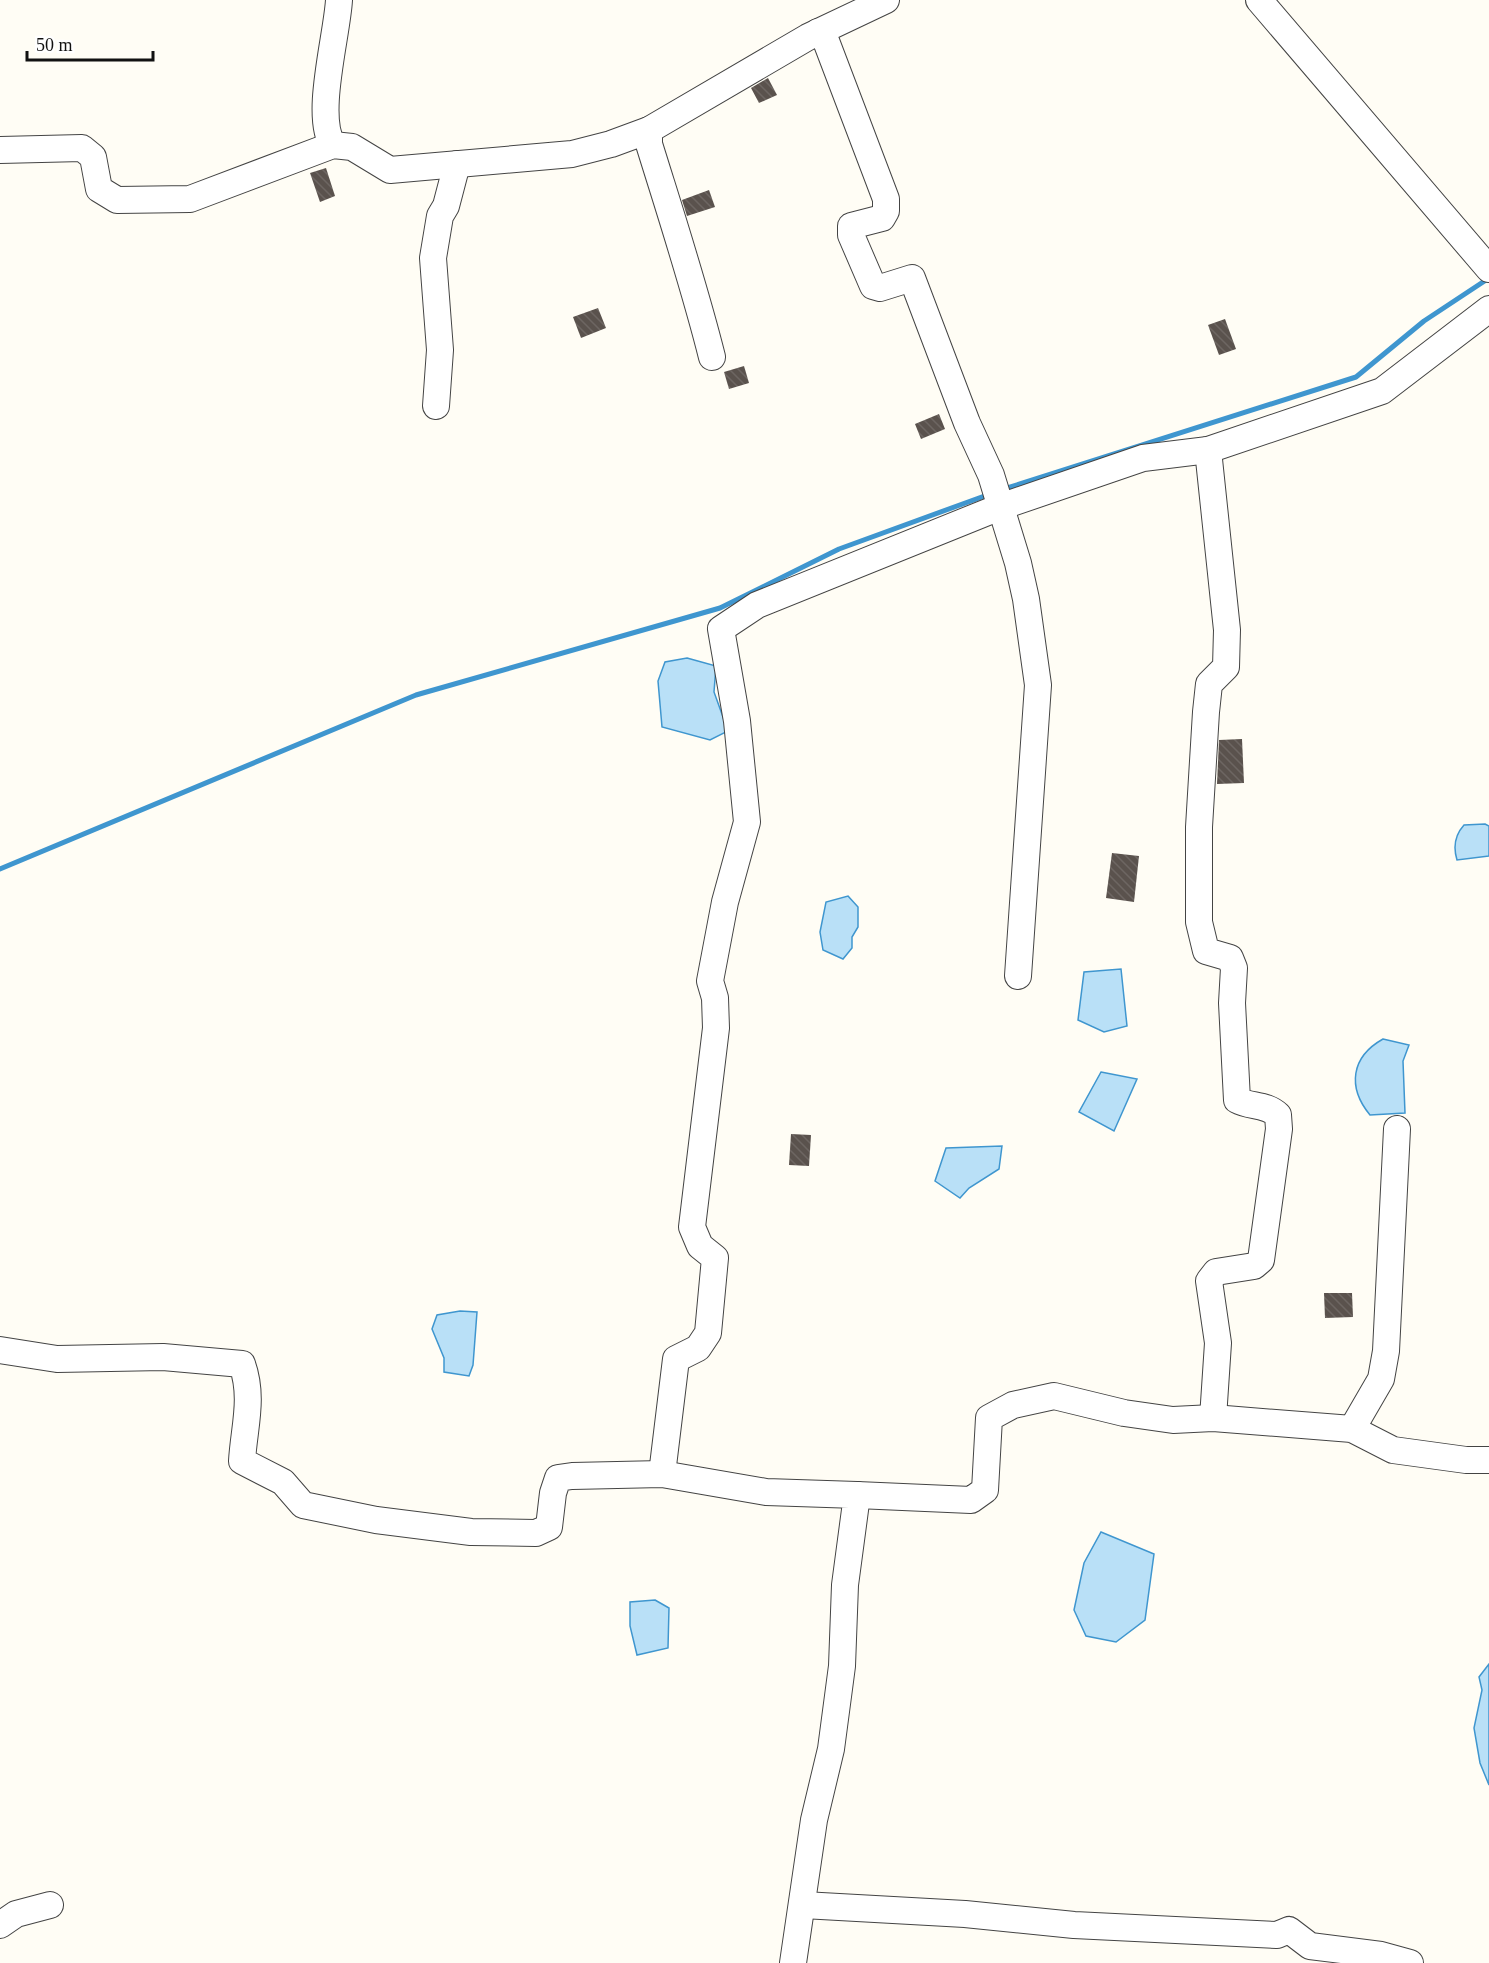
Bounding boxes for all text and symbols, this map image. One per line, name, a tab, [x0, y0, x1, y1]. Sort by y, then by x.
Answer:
scale bar	[27, 24, 153, 62]
text: 50 m	[36, 35, 73, 55]

